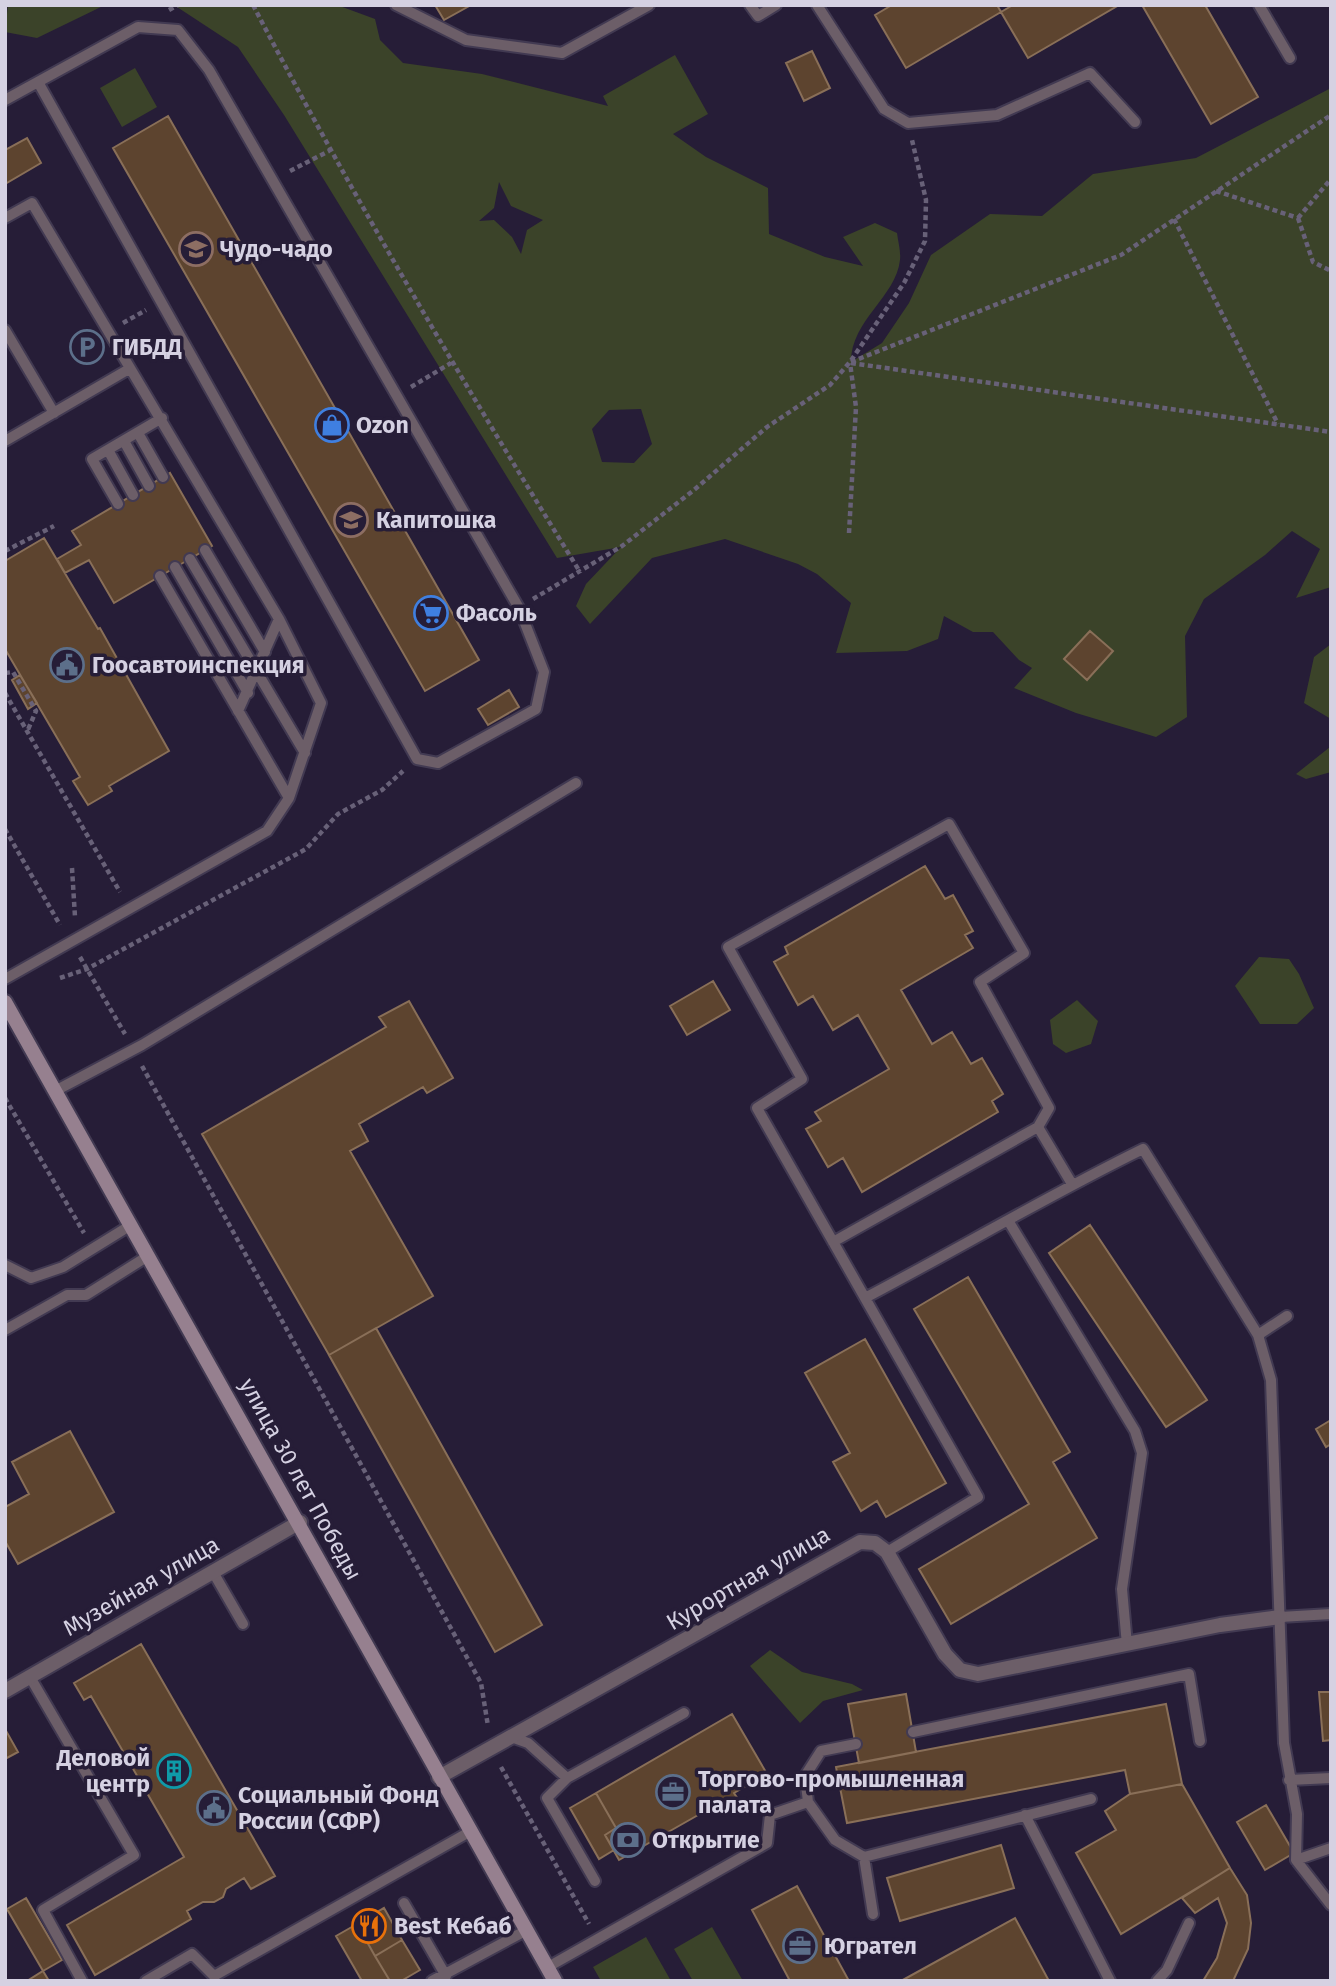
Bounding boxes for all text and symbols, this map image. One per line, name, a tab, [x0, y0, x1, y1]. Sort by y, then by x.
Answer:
school or university icon: Чудо-чадо	[177, 230, 215, 268]
place label: Чудо-чадо	[220, 235, 333, 263]
parking icon: ГИБДД	[68, 328, 106, 366]
place label: ГИБДД	[112, 333, 182, 361]
shop icon: Ozon	[313, 406, 351, 444]
place label: Ozon	[356, 411, 409, 439]
school or university icon: Капитошка	[332, 501, 370, 539]
place label: Капитошка	[376, 506, 496, 534]
supermarket icon: Фасоль	[412, 594, 450, 632]
place label: Фасоль	[456, 599, 537, 627]
public building icon: Гоосавтоинспекция	[48, 646, 86, 684]
place label: Гоосавтоинспекция	[92, 651, 305, 679]
street label: улица 30 лет Победы	[234, 1373, 368, 1585]
street label: Курортная улица	[661, 1520, 835, 1636]
street label: Музейная улица	[58, 1530, 224, 1642]
place label: Деловой центр	[56, 1744, 150, 1798]
building icon: Деловой центр	[155, 1752, 193, 1790]
place label: Торгово-промышленная палата	[698, 1765, 964, 1819]
office icon: Торгово-промышленная палата	[654, 1773, 692, 1811]
place label: Социальный Фонд России (СФР)	[238, 1781, 439, 1835]
public building icon: Социальный Фонд России (СФР)	[195, 1789, 233, 1827]
bank icon: Открытие	[609, 1821, 647, 1859]
place label: Открытие	[652, 1826, 760, 1854]
restaurant icon: Best Кебаб	[350, 1907, 388, 1945]
place label: Best Кебаб	[394, 1912, 512, 1940]
office icon: Югрател	[781, 1927, 819, 1965]
place label: Югрател	[824, 1932, 917, 1960]

